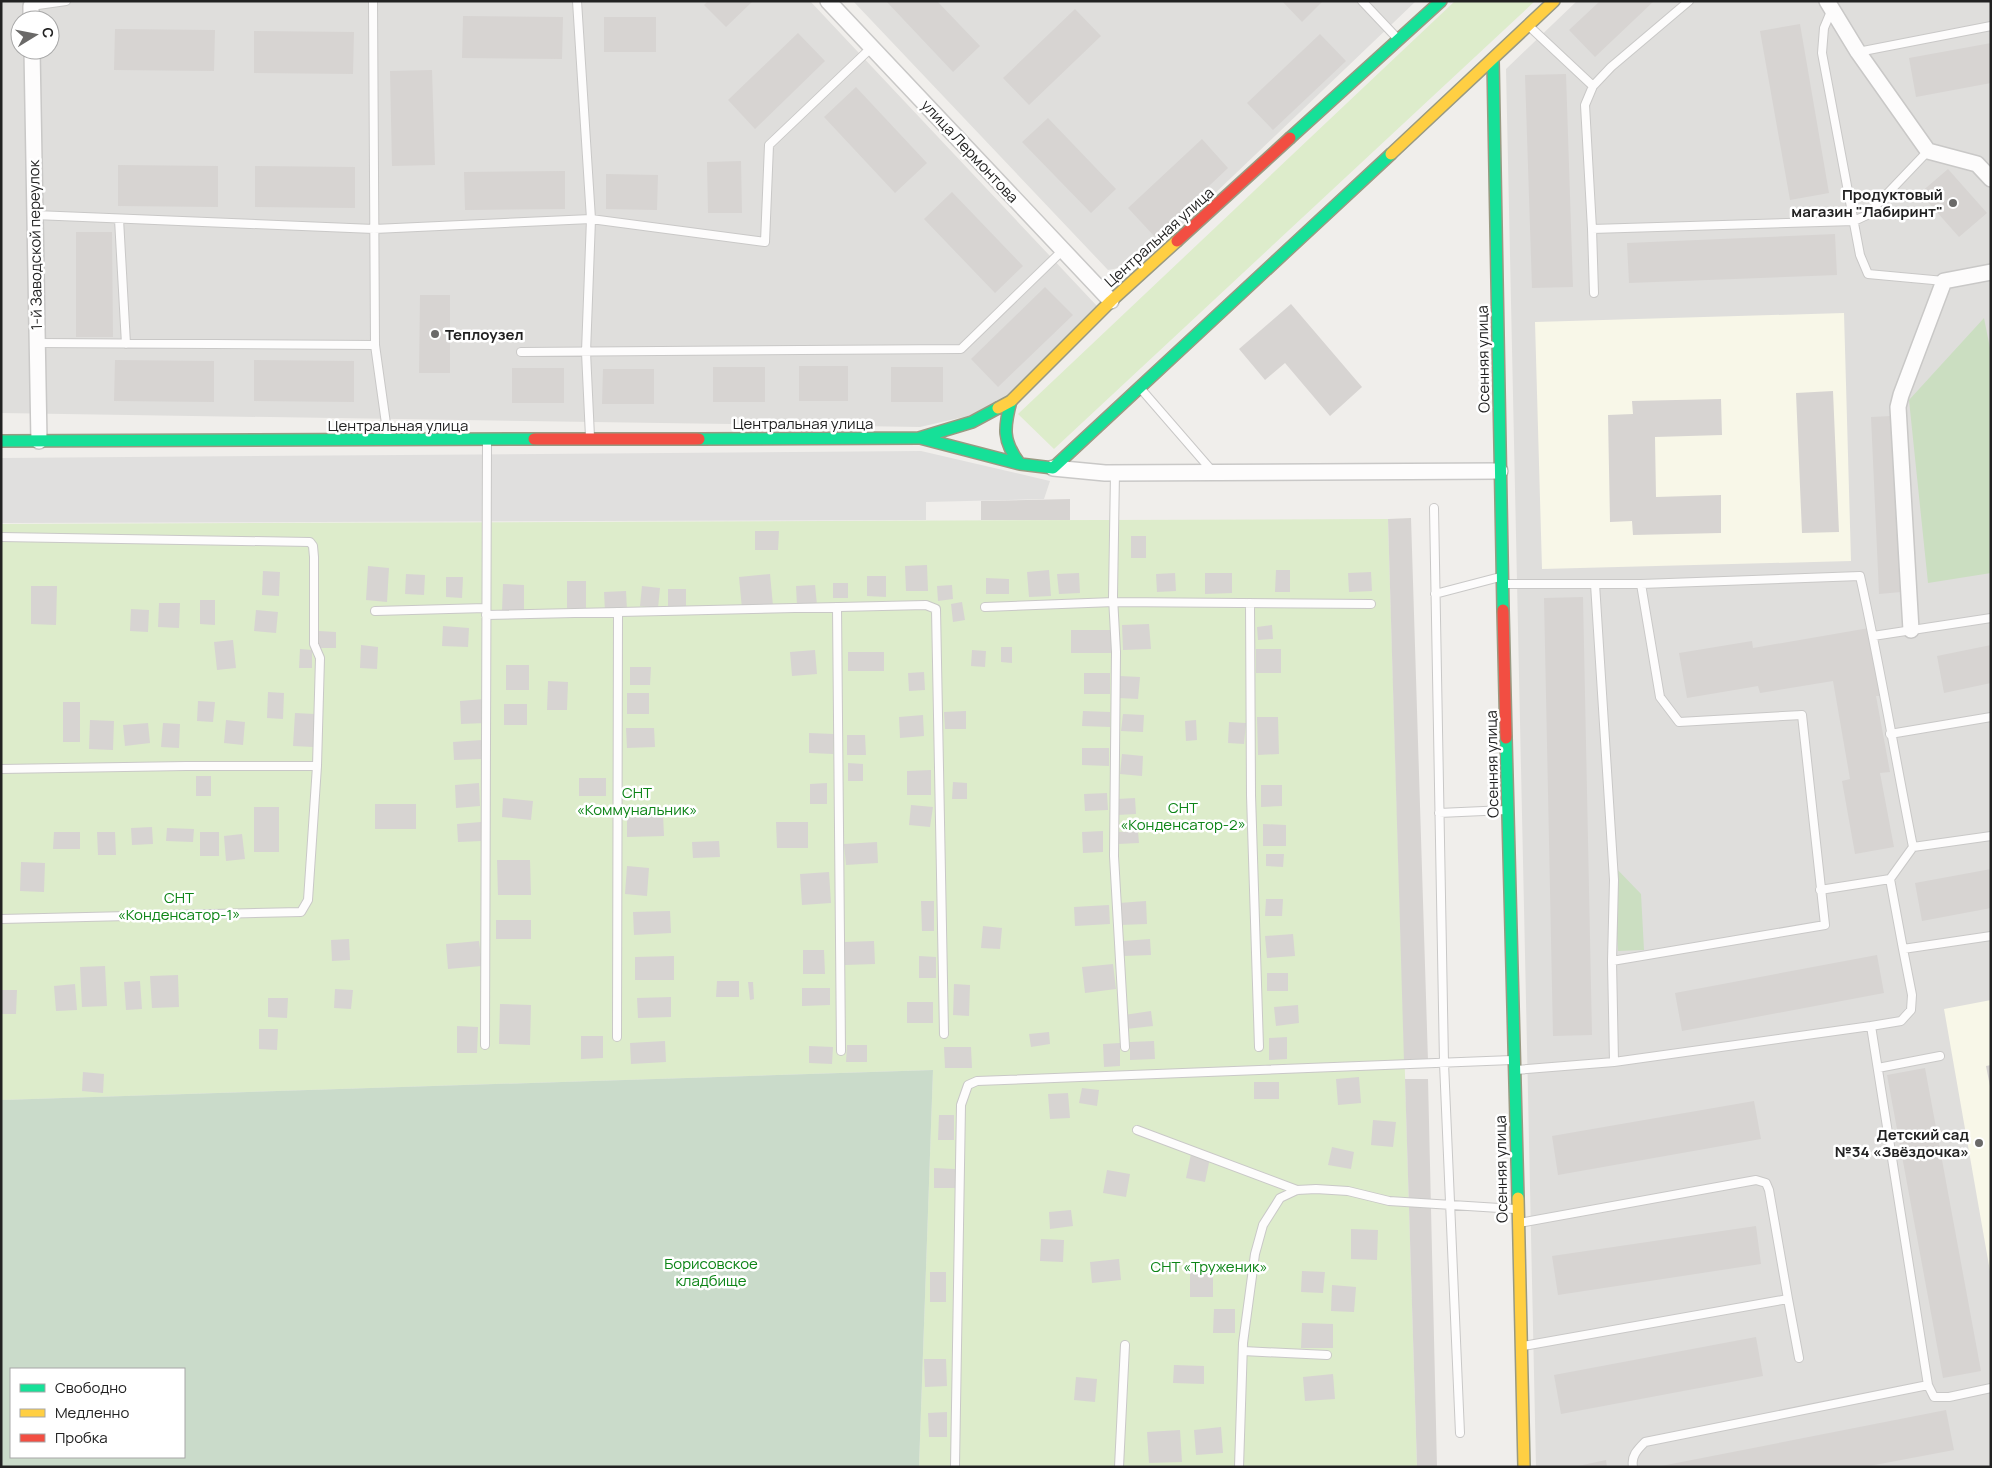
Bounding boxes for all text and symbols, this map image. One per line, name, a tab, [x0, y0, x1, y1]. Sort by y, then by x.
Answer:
north arrow	[10, 10, 60, 60]
text: С	[38, 26, 59, 39]
street label: улица Лермонтова	[917, 95, 1023, 207]
street label: 1-й Заводской переулок	[23, 159, 47, 330]
street label: Центральная улица	[1100, 182, 1218, 292]
place label: Продуктовый магазин "Лабиринт"	[1791, 184, 1943, 222]
marker: Продуктовый магазин "Лабиринт"	[1947, 197, 1959, 209]
street label: Осенняя улица	[1472, 305, 1494, 413]
place label: Теплоузел	[445, 324, 524, 345]
marker: Теплоузел	[429, 328, 441, 340]
street label: Центральная улица	[733, 413, 873, 434]
street label: Центральная улица	[328, 415, 468, 436]
street label: Осенняя улица	[1481, 710, 1503, 818]
park label: СНТ «Коммунальник»	[577, 782, 697, 820]
park label: СНТ «Конденсатор-2»	[1120, 797, 1246, 835]
park label: СНТ «Конденсатор-1»	[118, 887, 240, 925]
street label: Осенняя улица	[1490, 1115, 1512, 1223]
place label: Детский сад №34 «Звёздочка»	[1835, 1124, 1969, 1162]
marker: Детский сад №34 «Звёздочка»	[1973, 1137, 1985, 1149]
park label: Борисовское кладбище	[664, 1253, 758, 1291]
park label: СНТ «Труженик»	[1150, 1256, 1268, 1277]
legend	[10, 1368, 185, 1458]
text: Свободно	[55, 1377, 127, 1398]
text: Медленно	[55, 1402, 129, 1423]
text: Пробка	[55, 1427, 108, 1448]

